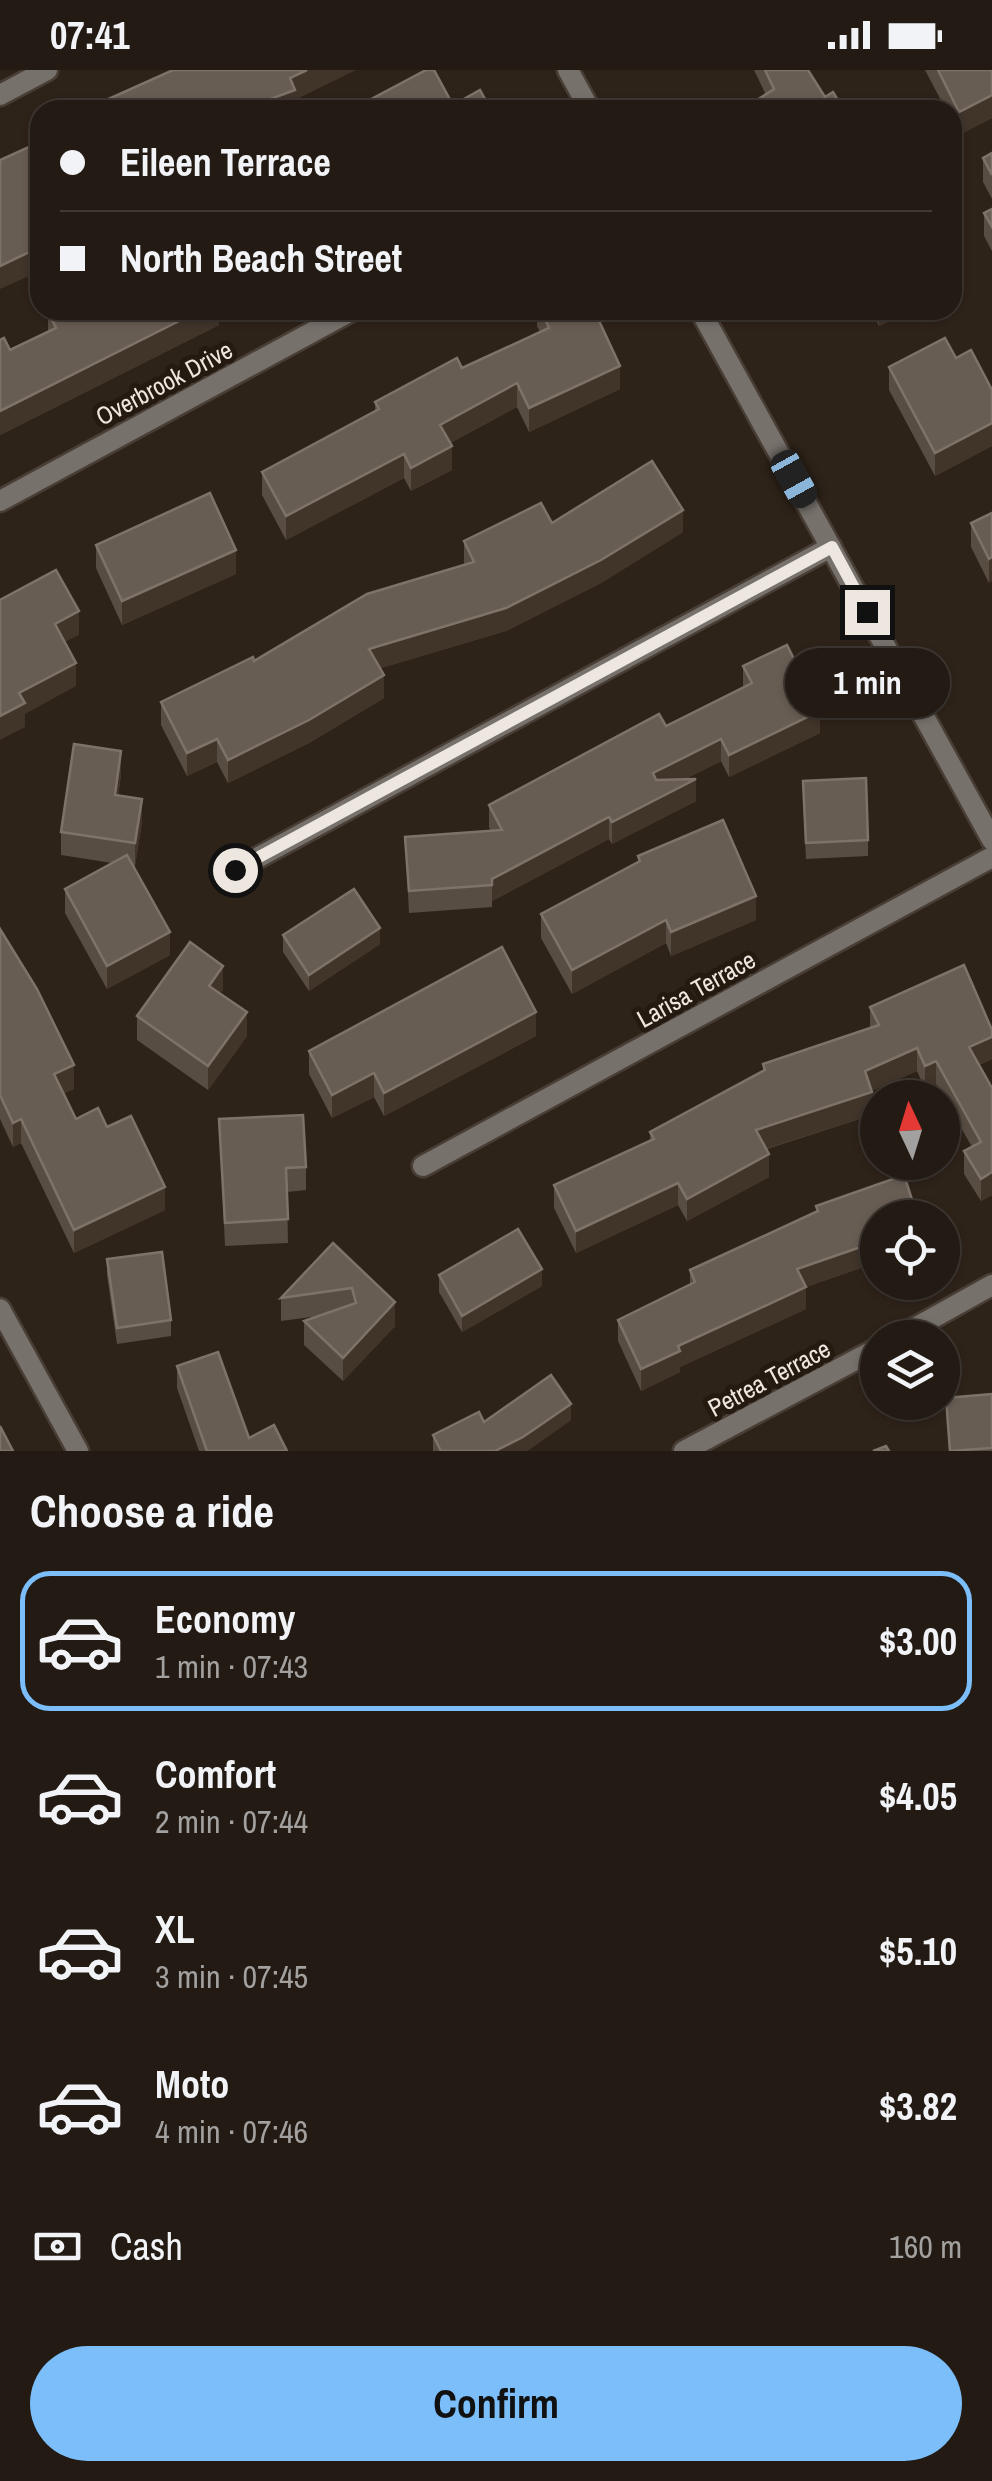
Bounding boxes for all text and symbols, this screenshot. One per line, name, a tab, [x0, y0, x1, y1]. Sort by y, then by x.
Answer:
text: 07:41	[50, 10, 130, 61]
text: Eileen Terrace	[120, 137, 331, 188]
text: North Beach Street	[120, 233, 402, 284]
street label: Overbrook Drive	[90, 333, 238, 433]
car	[766, 445, 822, 513]
route end	[845, 590, 890, 635]
callout: 1 min	[784, 647, 950, 717]
text: 1 min	[833, 661, 902, 704]
route start	[213, 848, 258, 893]
street label: Larisa Terrace	[631, 942, 761, 1036]
north arrow	[860, 1080, 960, 1180]
map controls	[860, 1080, 960, 1420]
button: locate	[860, 1200, 960, 1300]
button: layers	[860, 1320, 960, 1420]
street label: Petrea Terrace	[702, 1332, 836, 1424]
text: Choose a ride	[30, 1480, 274, 1541]
text: Economy	[155, 1594, 295, 1645]
icon: car	[35, 1596, 125, 1686]
text: $3.00	[879, 1616, 957, 1667]
text: 1 min · 07:43	[155, 1645, 308, 1688]
text: Comfort	[155, 1749, 276, 1800]
icon: car	[35, 1751, 125, 1841]
text: $4.05	[879, 1771, 957, 1822]
text: 2 min · 07:44	[155, 1800, 308, 1843]
text: XL	[155, 1904, 195, 1955]
icon: car	[35, 1906, 125, 1996]
text: $5.10	[879, 1926, 957, 1977]
text: 3 min · 07:45	[155, 1955, 308, 1998]
text: Moto	[155, 2059, 229, 2110]
icon: car	[35, 2061, 125, 2151]
text: $3.82	[879, 2081, 957, 2132]
text: 4 min · 07:46	[155, 2110, 308, 2153]
icon: cash	[30, 2219, 85, 2274]
text: Cash	[110, 2221, 183, 2272]
text: 160 m	[889, 2225, 962, 2268]
button: Confirm	[30, 2346, 962, 2461]

